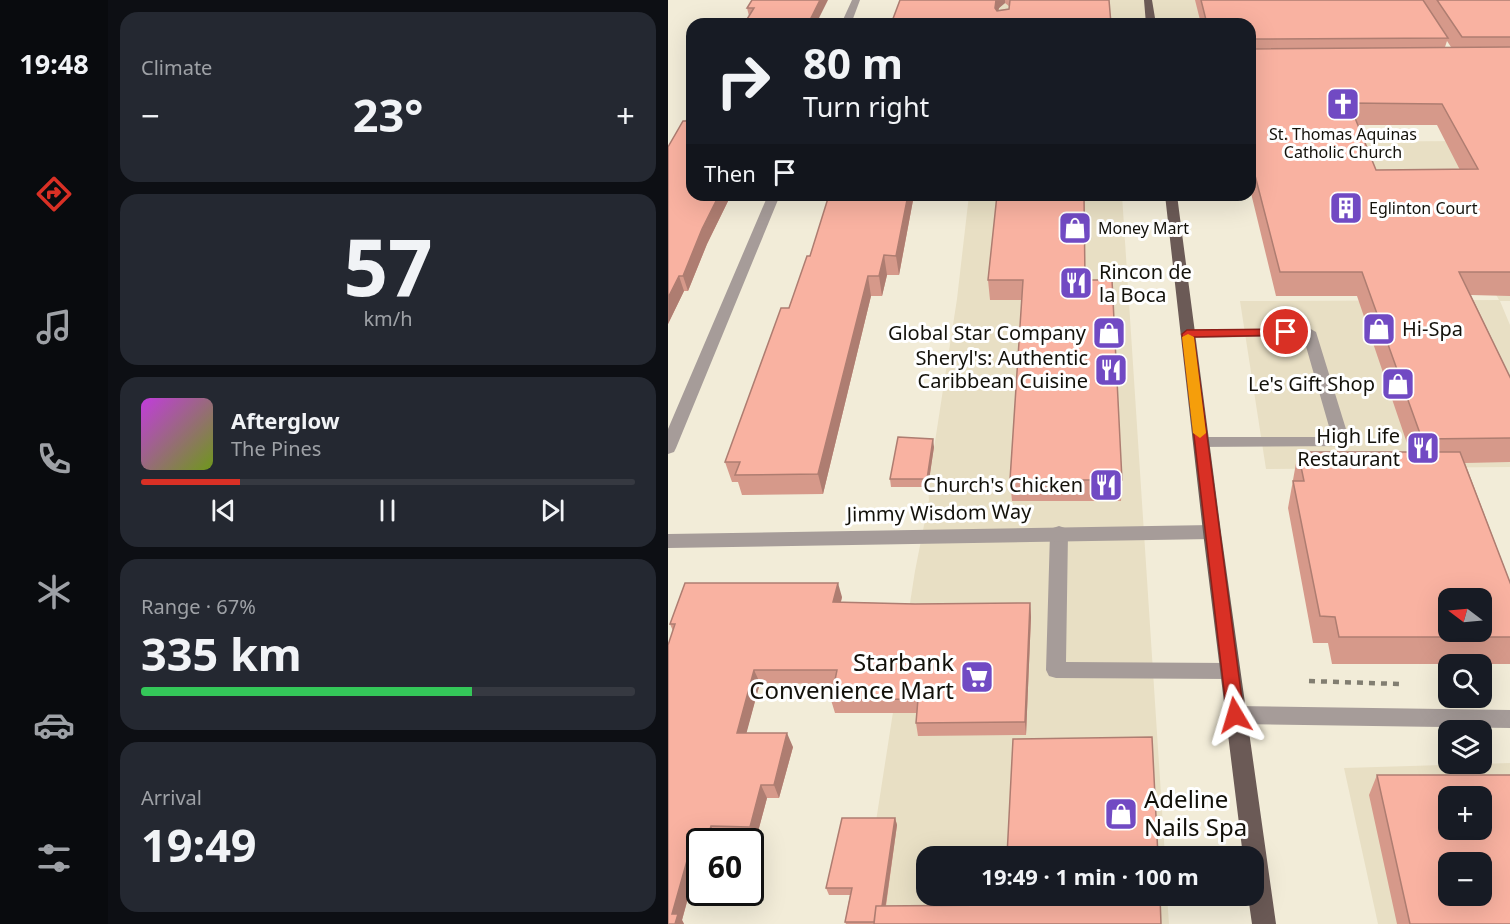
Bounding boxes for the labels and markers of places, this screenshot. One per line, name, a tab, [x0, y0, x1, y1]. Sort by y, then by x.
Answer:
church icon: St. Thomas Aquinas Catholic Church	[1325, 86, 1361, 122]
place label: St. Thomas Aquinas Catholic Church	[1269, 123, 1417, 163]
building icon: Eglinton Court	[1328, 190, 1364, 226]
place label: Eglinton Court	[1369, 197, 1478, 219]
shop icon: Money Mart	[1057, 210, 1093, 246]
place label: Money Mart	[1098, 217, 1189, 239]
place label: Rincon de la Boca	[1099, 258, 1192, 308]
restaurant icon: Rincon de la Boca	[1058, 265, 1094, 301]
pin	[1260, 306, 1311, 357]
shop icon: Hi-Spa	[1361, 311, 1397, 347]
shop icon: Global Star Company	[1091, 315, 1127, 351]
place label: Hi-Spa	[1402, 315, 1463, 342]
place label: Global Star Company	[888, 319, 1087, 346]
place label: Sheryl's: Authentic Caribbean Cuisine	[915, 344, 1088, 394]
restaurant icon: Sheryl's: Authentic Caribbean Cuisine	[1093, 352, 1129, 388]
shop icon: Le's Gift Shop	[1380, 366, 1416, 402]
place label: Le's Gift Shop	[1248, 370, 1375, 397]
place label: High Life Restaurant	[1297, 422, 1400, 472]
restaurant icon: High Life Restaurant	[1405, 430, 1441, 466]
restaurant icon: Church's Chicken	[1088, 467, 1124, 503]
place label: Church's Chicken	[923, 471, 1083, 498]
place label: Starbank Convenience Mart	[749, 645, 954, 706]
supermarket icon: Starbank Convenience Mart	[959, 659, 995, 695]
place label: Adeline Nails Spa	[1144, 782, 1247, 843]
shop icon: Adeline Nails Spa	[1103, 796, 1139, 832]

